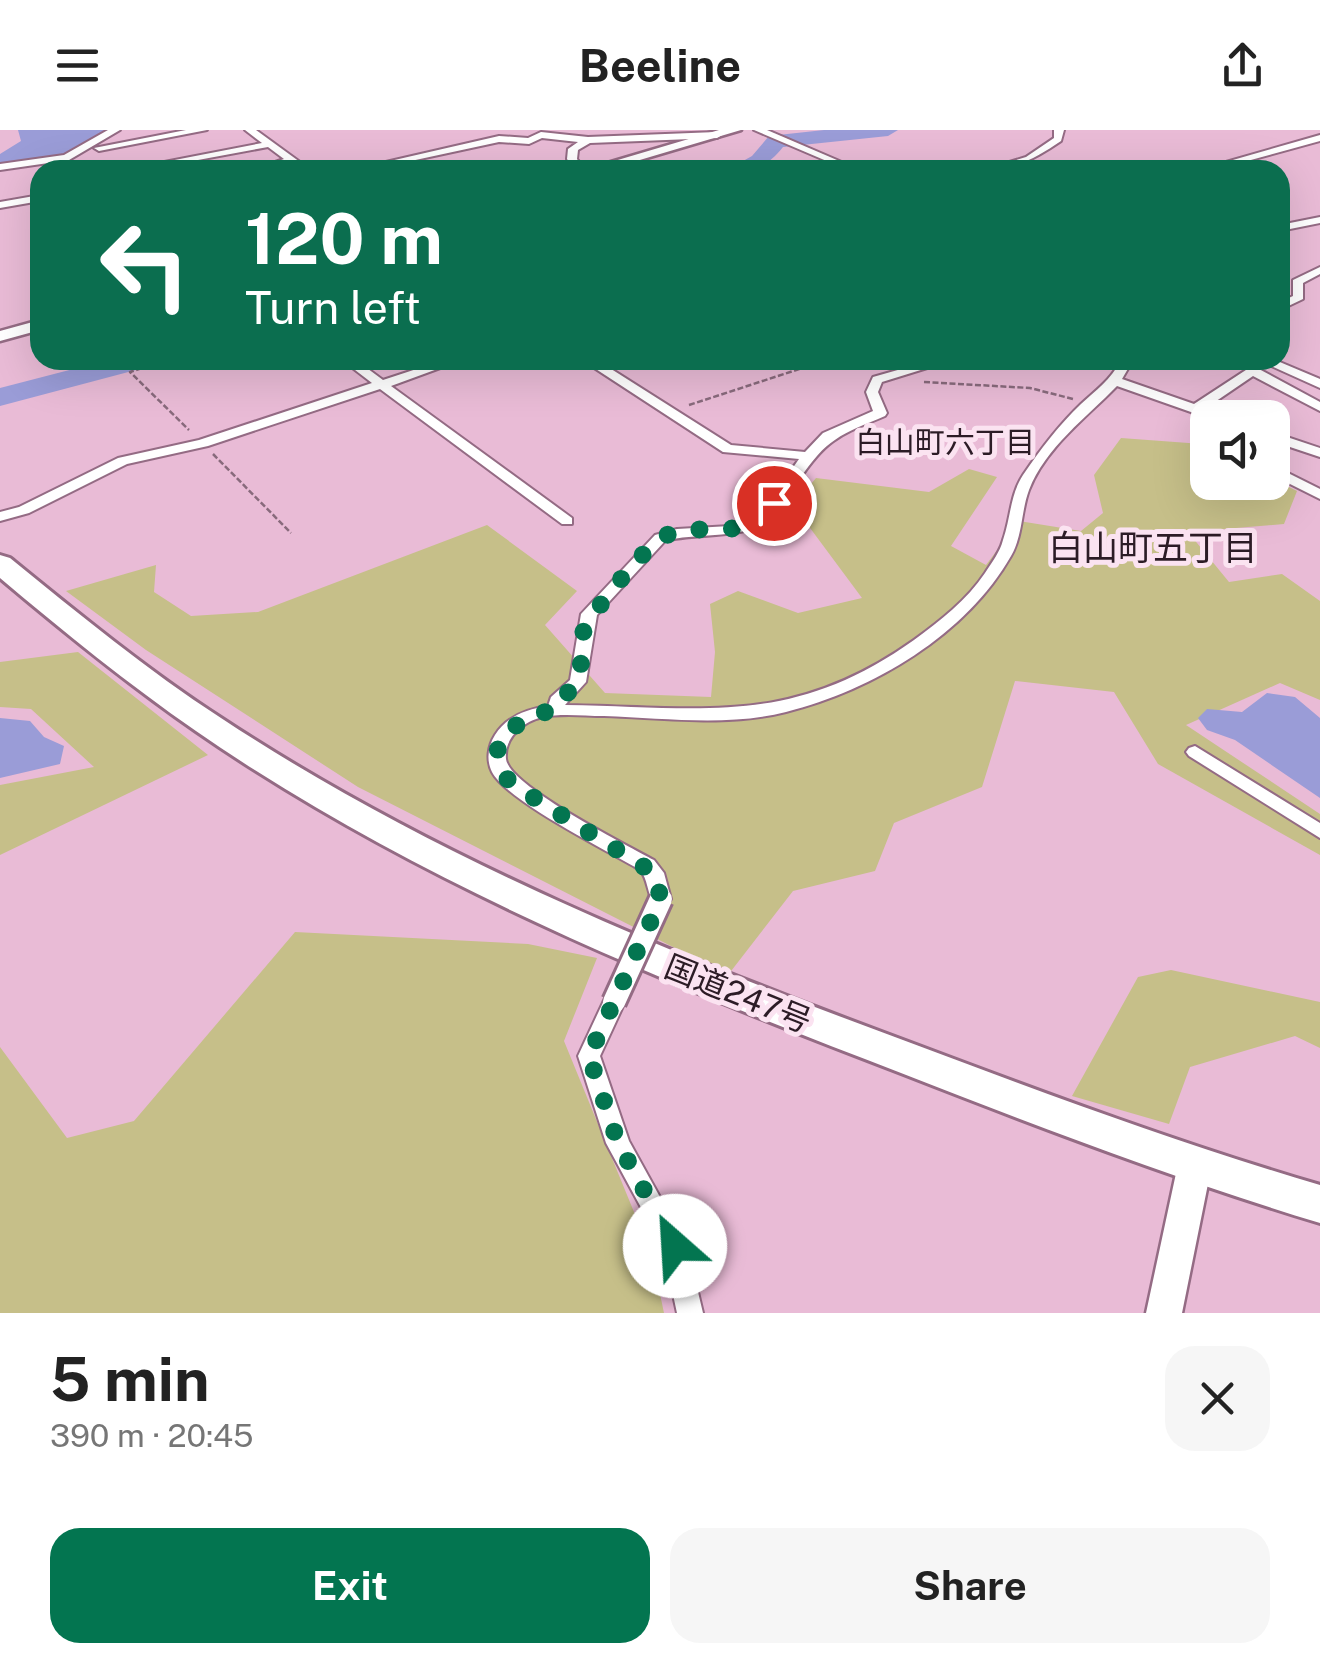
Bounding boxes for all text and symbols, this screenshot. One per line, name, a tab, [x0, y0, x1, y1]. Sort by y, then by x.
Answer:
icon: menu	[50, 38, 105, 93]
icon: share	[1215, 38, 1270, 93]
text: Beeline	[579, 39, 741, 92]
text: 120 m	[245, 197, 443, 280]
icon: left	[80, 200, 210, 330]
text: Turn left	[245, 281, 421, 334]
map controls	[1190, 400, 1290, 500]
button: sound	[1190, 400, 1290, 500]
district label: 白山町六丁目	[855, 424, 1035, 460]
pin	[732, 461, 817, 546]
icon: arrive	[747, 476, 802, 531]
district label: 白山町五丁目	[1048, 527, 1258, 568]
street label: 国道247号	[660, 947, 817, 1040]
position arrow	[623, 1194, 727, 1298]
text: 5 min	[50, 1344, 210, 1415]
button: close	[1165, 1346, 1270, 1451]
text: 390 m · 20:45	[50, 1417, 253, 1454]
button: Exit	[50, 1528, 650, 1643]
button: Share	[670, 1528, 1270, 1643]

